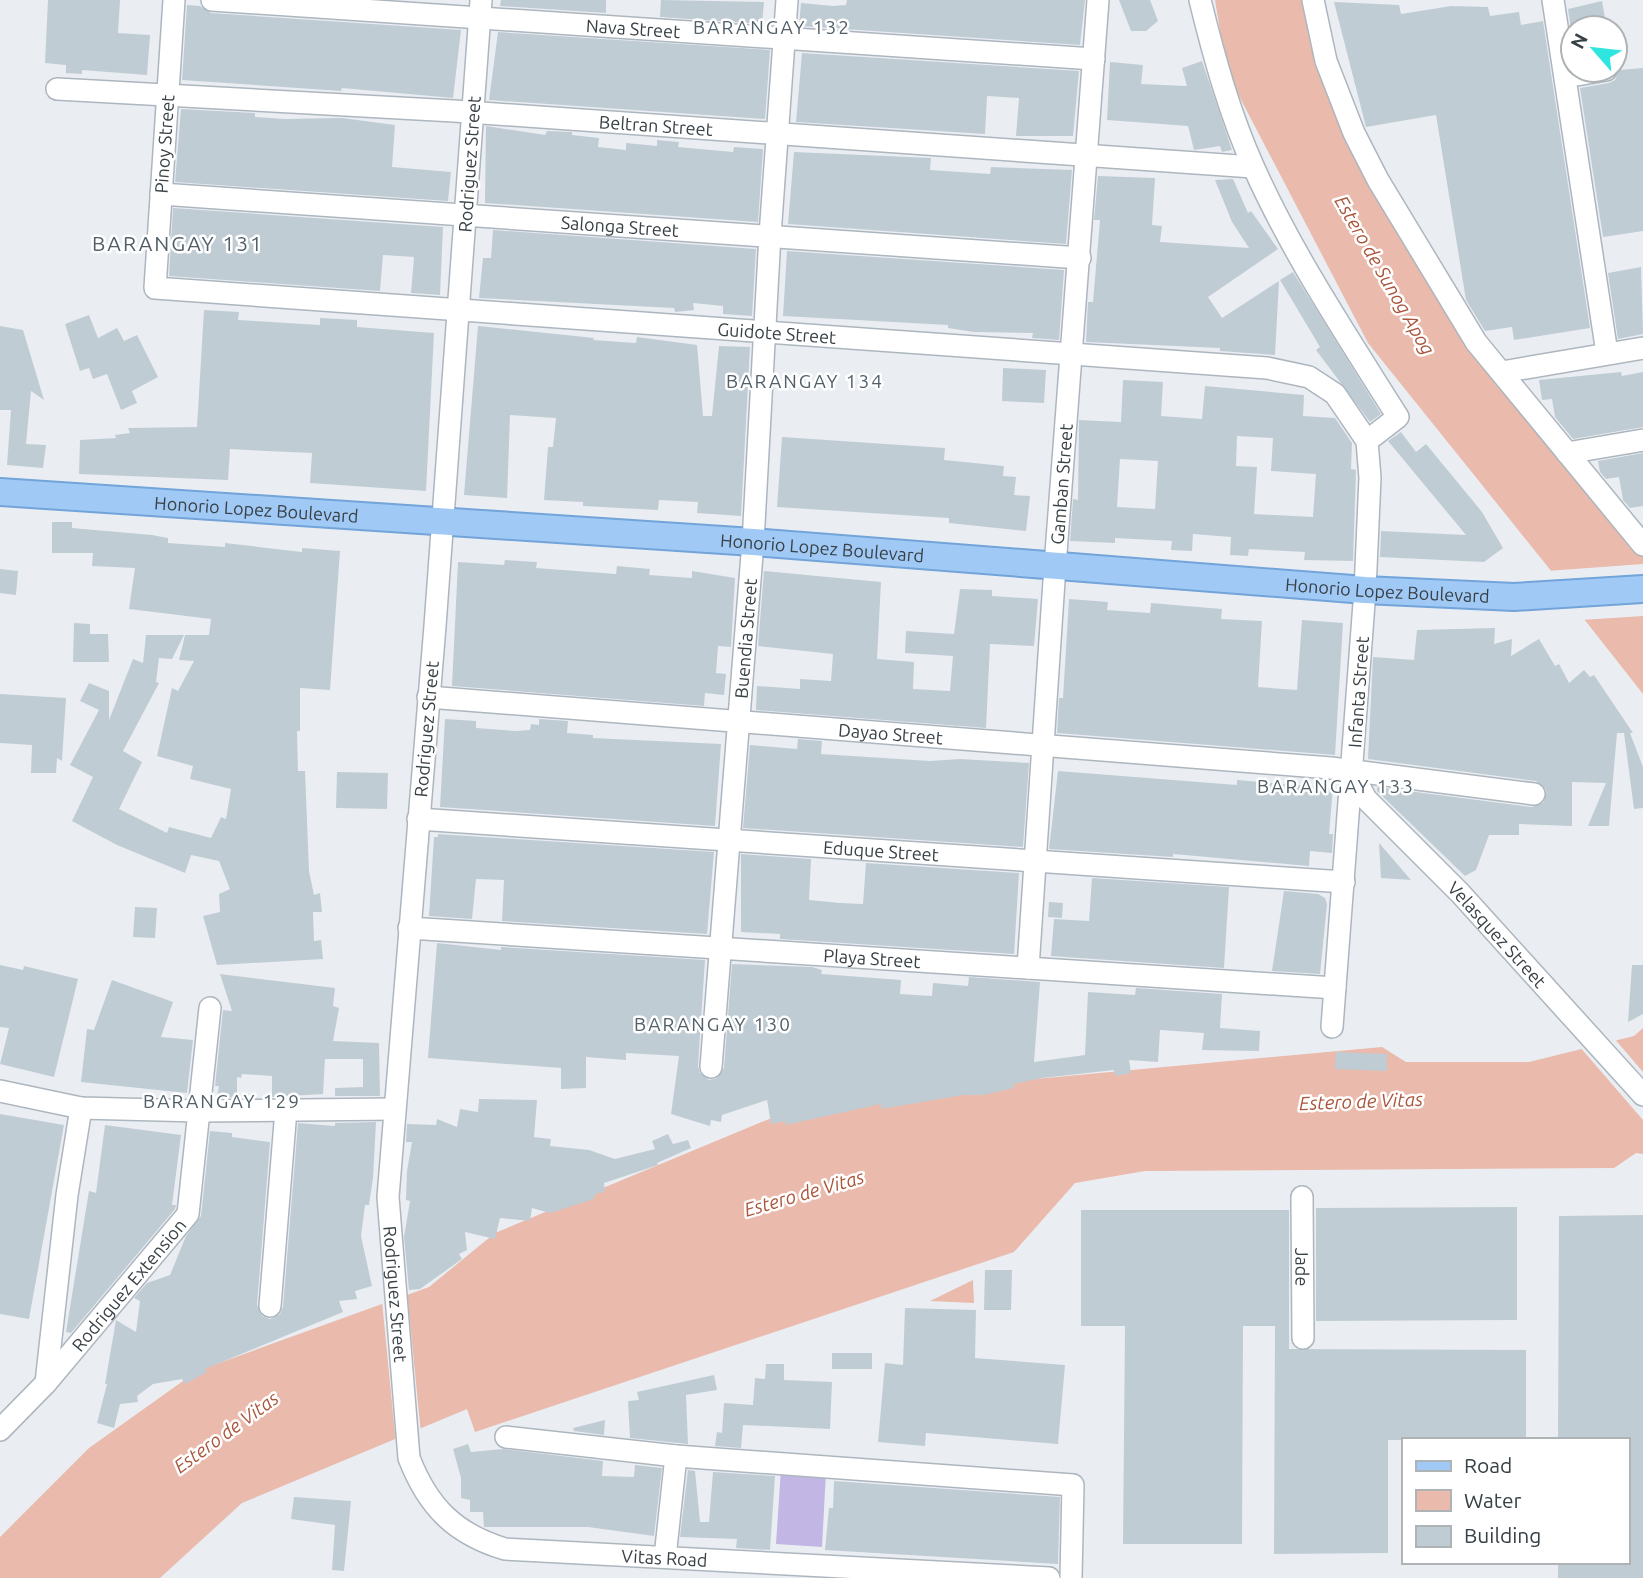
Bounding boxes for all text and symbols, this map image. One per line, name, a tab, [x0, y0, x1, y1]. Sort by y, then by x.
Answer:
north arrow	[1559, 14, 1629, 84]
street label: Nava Street	[585, 15, 681, 41]
district label: BARANGAY 132	[693, 16, 851, 38]
text: N	[1566, 30, 1592, 52]
street label: Pinoy Street	[151, 94, 177, 194]
street label: Rodriguez Street	[454, 95, 484, 233]
street label: Beltran Street	[598, 111, 713, 139]
water label: Estero de Sunog Apog	[1330, 191, 1440, 359]
street label: Salonga Street	[560, 212, 680, 240]
district label: BARANGAY 131	[92, 231, 264, 255]
street label: Guidote Street	[717, 318, 837, 347]
district label: BARANGAY 134	[726, 370, 884, 392]
street label: Gamban Street	[1047, 423, 1076, 545]
street label: Honorio Lopez Boulevard	[154, 492, 359, 526]
street label: Honorio Lopez Boulevard	[719, 530, 925, 565]
street label: Honorio Lopez Boulevard	[1285, 574, 1490, 606]
street label: Buendia Street	[731, 578, 760, 699]
street label: Infanta Street	[1344, 635, 1372, 749]
street label: Rodriguez Street	[410, 660, 442, 798]
street label: Dayao Street	[838, 719, 944, 747]
district label: BARANGAY 133	[1257, 775, 1415, 797]
street label: Eduque Street	[822, 837, 939, 864]
street label: Velasquez Street	[1444, 877, 1550, 991]
street label: Playa Street	[823, 945, 921, 971]
district label: BARANGAY 130	[634, 1013, 792, 1035]
water label: Estero de Vitas	[1299, 1088, 1423, 1114]
district label: BARANGAY 129	[143, 1090, 301, 1112]
water label: Estero de Vitas	[741, 1165, 867, 1221]
street label: Rodriguez Extension	[67, 1215, 190, 1355]
street label: Rodriguez Street	[380, 1225, 411, 1363]
street label: Jade	[1292, 1248, 1313, 1286]
water label: Estero de Vitas	[169, 1387, 283, 1477]
legend	[1402, 1438, 1629, 1564]
text: Road	[1464, 1453, 1512, 1477]
text: Water	[1464, 1488, 1522, 1512]
text: Building	[1464, 1523, 1541, 1547]
street label: Vitas Road	[621, 1545, 708, 1570]

